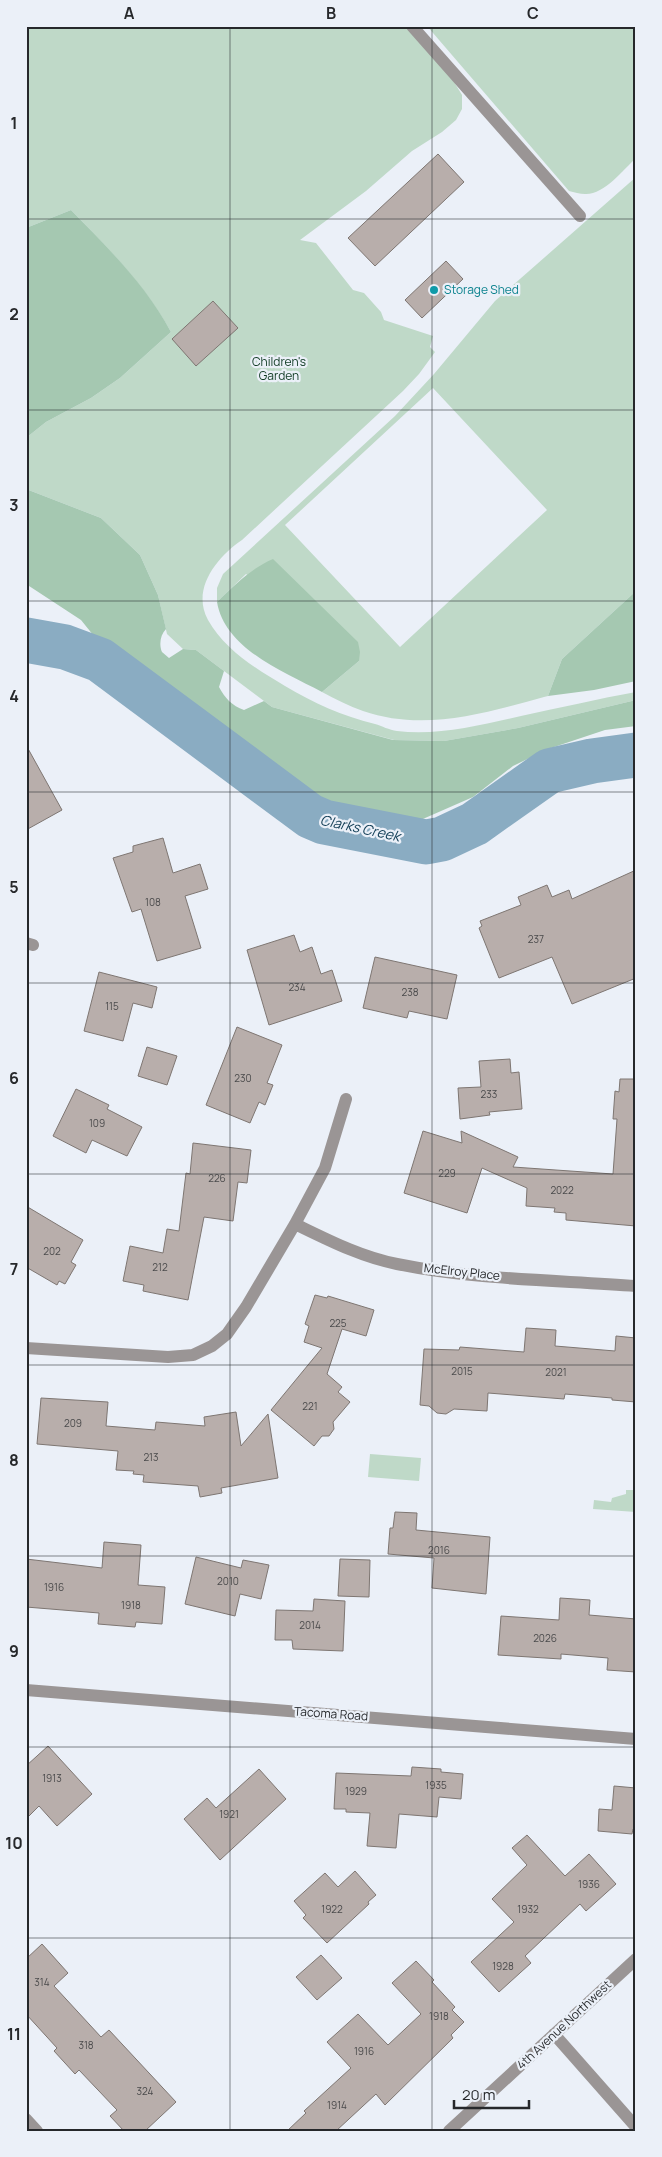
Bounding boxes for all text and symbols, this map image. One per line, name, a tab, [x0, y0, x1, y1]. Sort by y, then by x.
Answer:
text: A	[124, 2, 135, 24]
text: B	[326, 2, 336, 24]
text: C	[527, 2, 539, 24]
text: 1	[10, 112, 18, 134]
place label: Storage Shed	[444, 281, 519, 298]
marker: Storage Shed	[428, 284, 440, 296]
text: 2	[9, 303, 19, 325]
park label: Children's Garden	[252, 353, 306, 384]
text: 3	[9, 494, 19, 516]
text: 4	[9, 685, 19, 707]
water label: Clarks Creek	[318, 810, 404, 846]
text: 5	[9, 876, 19, 898]
house number: 108	[145, 895, 161, 909]
house number: 237	[528, 932, 544, 946]
house number: 234	[288, 980, 306, 994]
house number: 238	[401, 985, 419, 999]
house number: 115	[105, 999, 119, 1013]
text: 6	[9, 1067, 19, 1089]
house number: 230	[234, 1071, 252, 1085]
house number: 233	[481, 1087, 497, 1101]
house number: 109	[89, 1116, 105, 1130]
house number: 229	[438, 1166, 456, 1180]
house number: 226	[208, 1171, 226, 1185]
house number: 2022	[550, 1183, 574, 1197]
house number: 202	[43, 1244, 61, 1258]
text: 7	[10, 1258, 18, 1280]
street label: McElroy Place	[423, 1259, 501, 1284]
house number: 212	[152, 1260, 168, 1274]
house number: 225	[329, 1316, 347, 1330]
house number: 2015	[451, 1364, 473, 1378]
house number: 2021	[545, 1365, 567, 1379]
house number: 221	[302, 1399, 318, 1413]
house number: 209	[64, 1416, 82, 1430]
text: 8	[9, 1449, 19, 1471]
house number: 213	[143, 1450, 159, 1464]
house number: 2016	[428, 1543, 450, 1557]
house number: 2010	[217, 1574, 239, 1588]
house number: 1916	[44, 1580, 64, 1594]
house number: 1918	[121, 1598, 141, 1612]
house number: 2014	[299, 1618, 321, 1632]
house number: 2026	[533, 1631, 557, 1645]
text: 9	[9, 1640, 19, 1662]
street label: Tacoma Road	[293, 1702, 369, 1725]
house number: 1913	[42, 1771, 62, 1785]
house number: 1935	[425, 1778, 447, 1792]
house number: 1929	[345, 1784, 367, 1798]
house number: 1921	[219, 1807, 239, 1821]
text: 10	[5, 1832, 23, 1854]
house number: 1936	[578, 1877, 600, 1891]
house number: 1922	[321, 1902, 343, 1916]
house number: 1932	[517, 1902, 539, 1916]
house number: 1928	[492, 1959, 514, 1973]
house number: 314	[34, 1975, 50, 1989]
street label: 4th Avenue Northwest	[513, 1976, 615, 2073]
house number: 1918	[429, 2009, 449, 2023]
text: 11	[7, 2023, 21, 2045]
house number: 318	[78, 2038, 94, 2052]
house number: 1916	[354, 2044, 374, 2058]
scale bar	[454, 2077, 530, 2109]
house number: 324	[137, 2084, 154, 2098]
text: 20 m	[462, 2084, 495, 2105]
house number: 1914	[327, 2098, 347, 2112]

